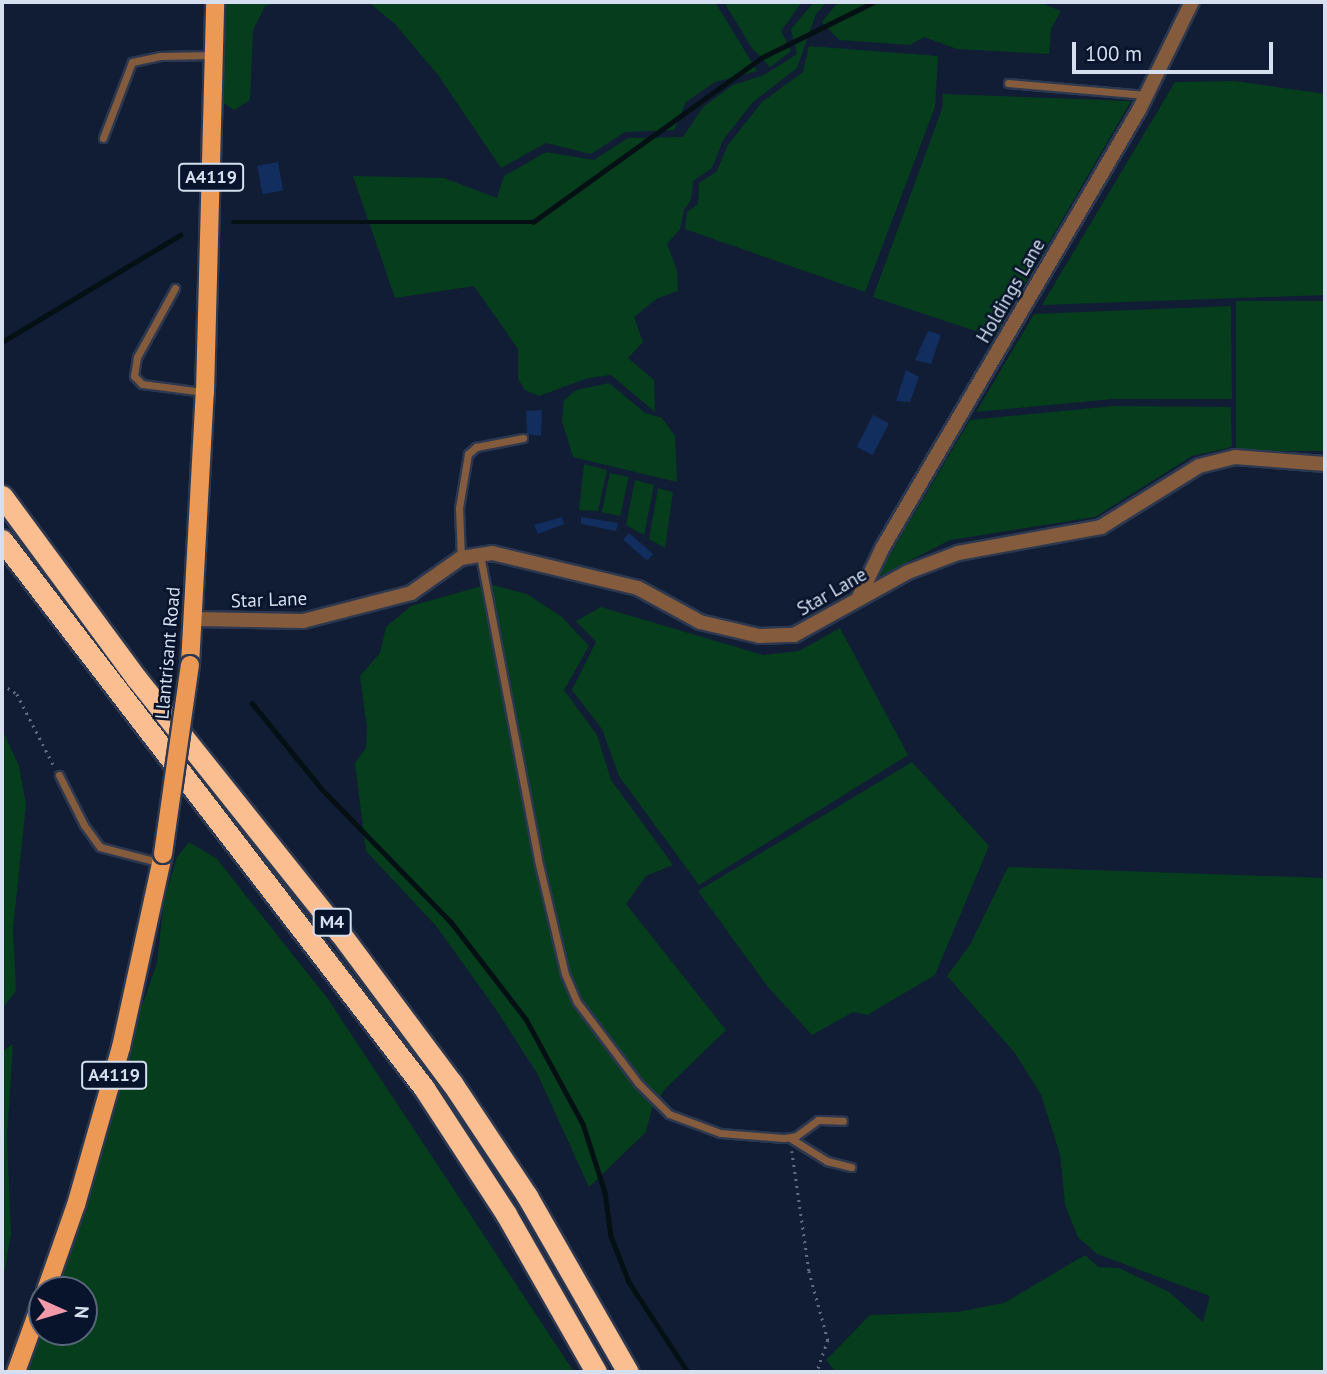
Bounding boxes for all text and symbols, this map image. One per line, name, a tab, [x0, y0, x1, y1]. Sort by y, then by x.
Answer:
scale bar	[1075, 28, 1276, 72]
text: 100 m	[1085, 40, 1142, 67]
road number: A4119	[178, 162, 244, 192]
street label: Holdings Lane	[972, 235, 1050, 347]
street label: Star Lane	[793, 563, 871, 621]
street label: Llantrisant Road	[151, 586, 185, 720]
street label: Star Lane	[230, 587, 308, 613]
road number: M4	[311, 908, 353, 937]
road number: A4119	[81, 1060, 147, 1090]
north arrow	[28, 1276, 98, 1346]
text: N	[70, 1305, 94, 1319]

